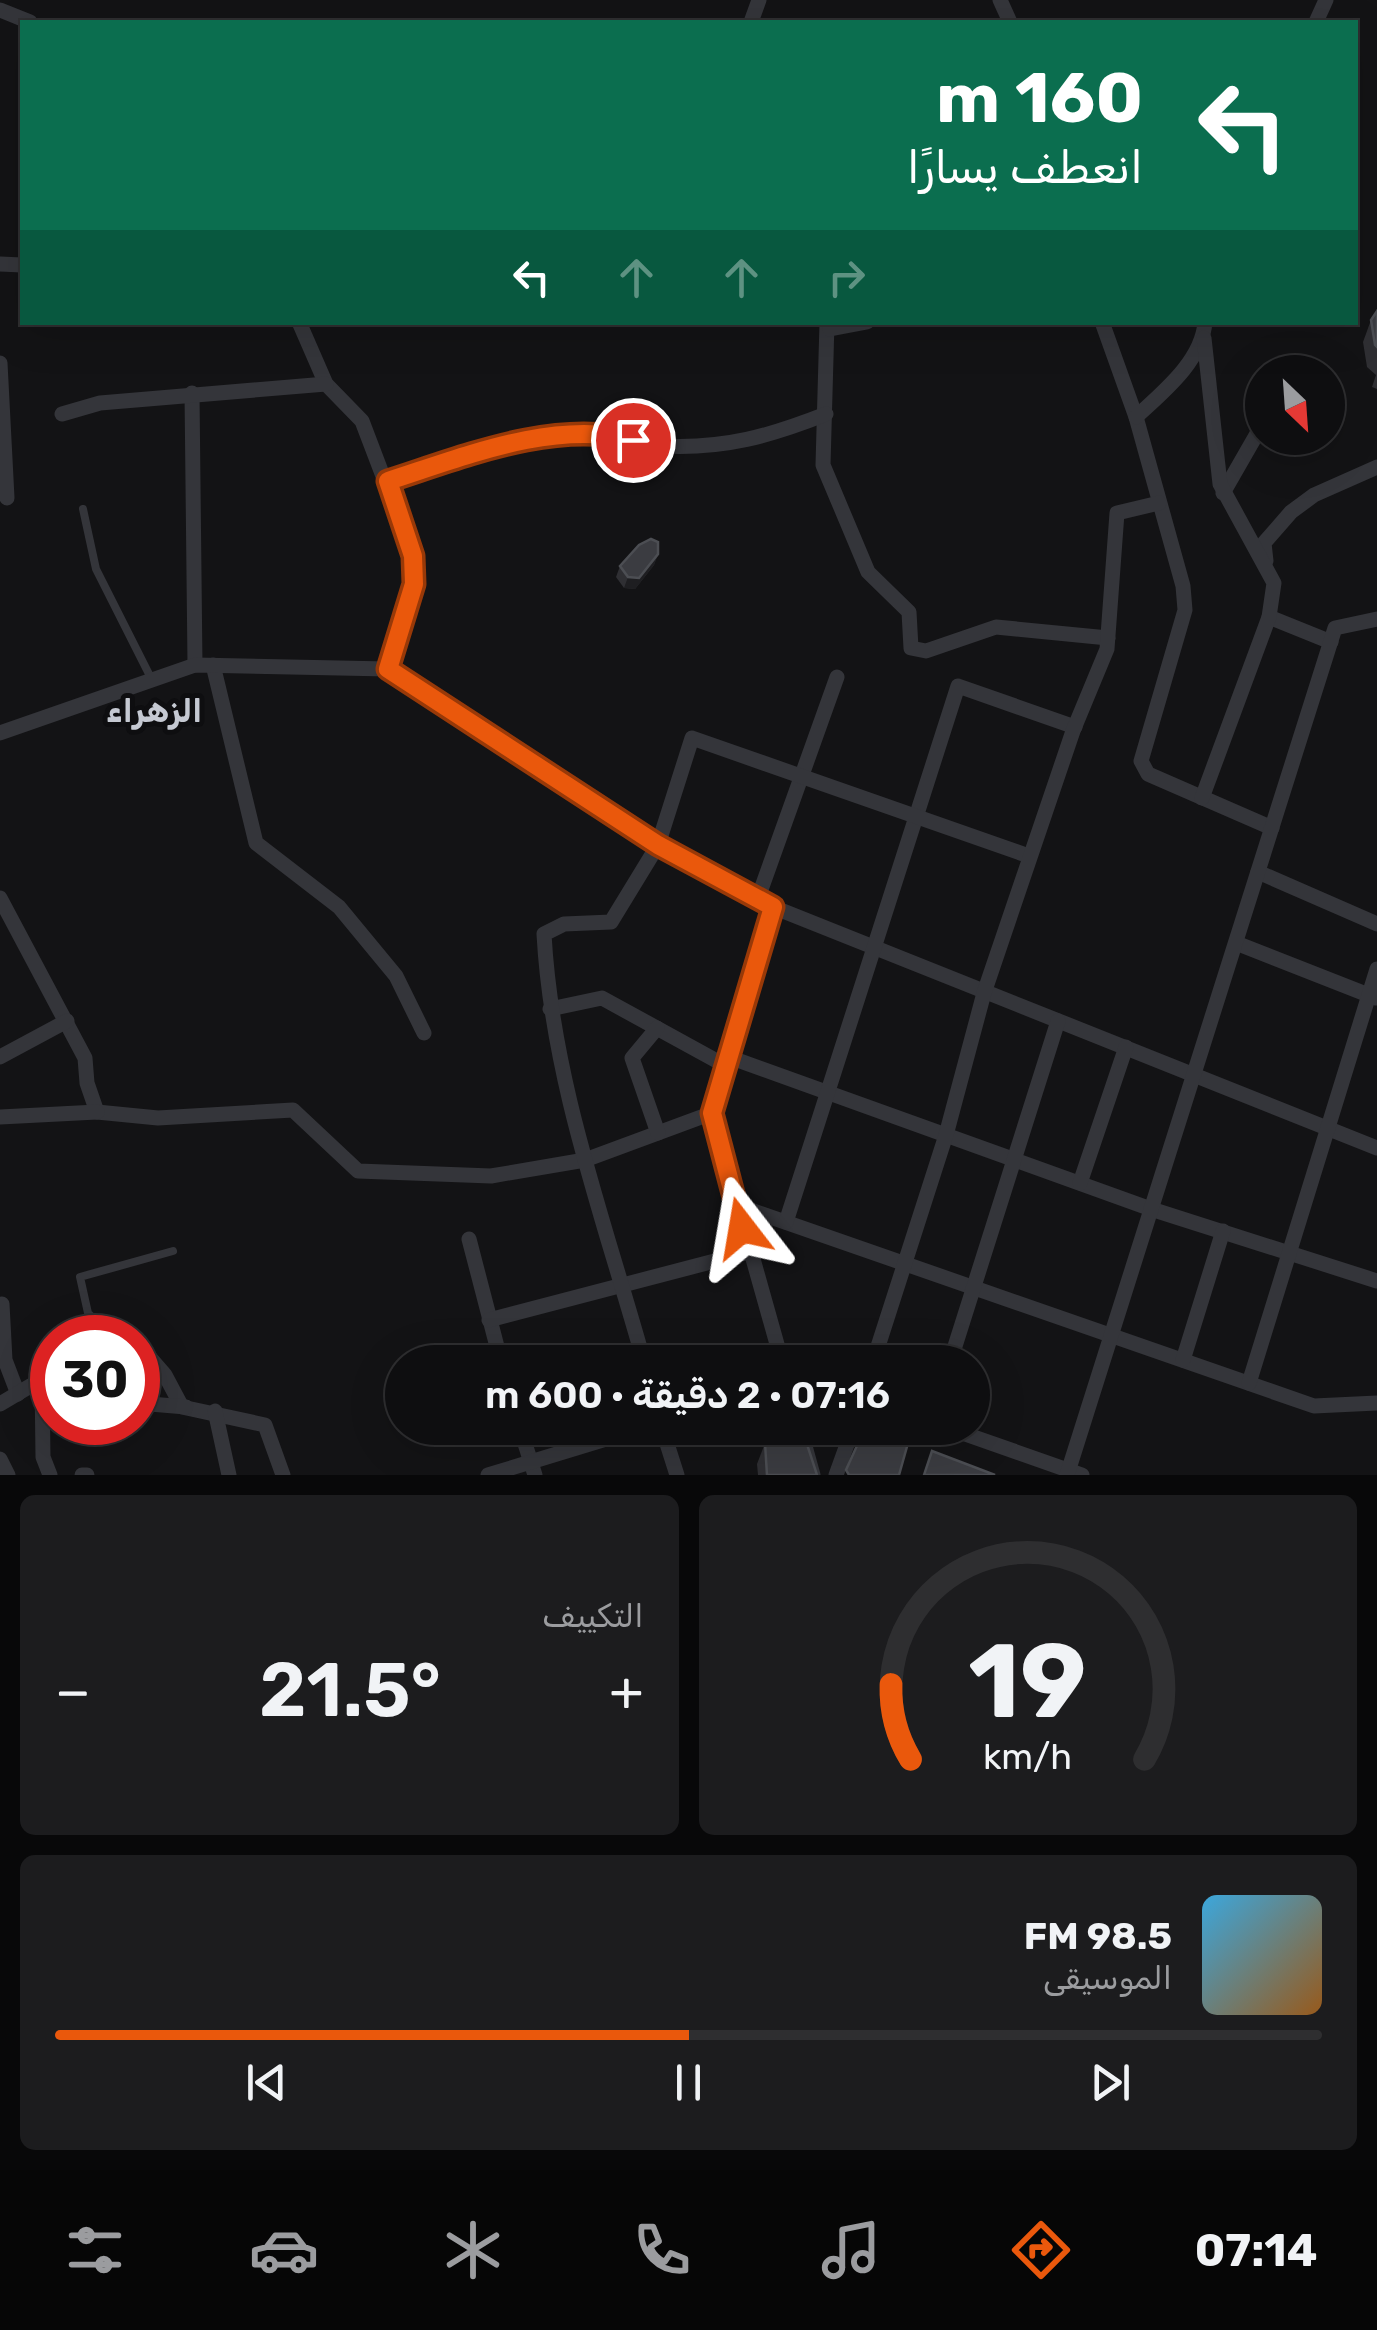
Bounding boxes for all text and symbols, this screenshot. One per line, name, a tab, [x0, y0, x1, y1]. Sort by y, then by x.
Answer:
text: 160 m	[936, 57, 1143, 140]
icon: left	[1178, 60, 1308, 190]
text: انعطف يسارًا	[907, 141, 1143, 194]
icon: left	[504, 250, 559, 305]
icon: ahead	[609, 250, 664, 305]
icon: ahead	[714, 250, 769, 305]
icon: right	[819, 250, 874, 305]
north arrow	[1245, 355, 1345, 455]
map controls	[1245, 355, 1345, 455]
pin	[591, 398, 676, 483]
icon: arrive	[606, 413, 661, 468]
district label: الزهراء	[106, 692, 202, 730]
position arrow	[690, 1176, 794, 1280]
speed limit sign: 30	[30, 1315, 160, 1445]
text: 07:16 · 2 دقيقة · 600 m	[485, 1372, 890, 1418]
text: التكييف	[542, 1597, 644, 1635]
text: 19	[969, 1620, 1087, 1743]
text: 21.5°	[259, 1646, 441, 1735]
text: −	[55, 1659, 91, 1724]
text: +	[609, 1659, 644, 1724]
text: km/h	[983, 1736, 1072, 1778]
text: 98.5 FM	[1024, 1913, 1172, 1959]
text: الموسيقى	[1043, 1959, 1172, 1997]
icon: previous	[239, 2055, 294, 2110]
icon: pause	[661, 2055, 716, 2110]
icon: next	[1083, 2055, 1138, 2110]
icon: filters	[60, 2215, 130, 2285]
icon: car	[249, 2215, 319, 2285]
icon: climate	[438, 2215, 508, 2285]
icon: phone	[627, 2215, 697, 2285]
icon: music	[816, 2215, 886, 2285]
icon: directions	[1006, 2215, 1076, 2285]
text: 07:14	[1195, 2224, 1317, 2277]

